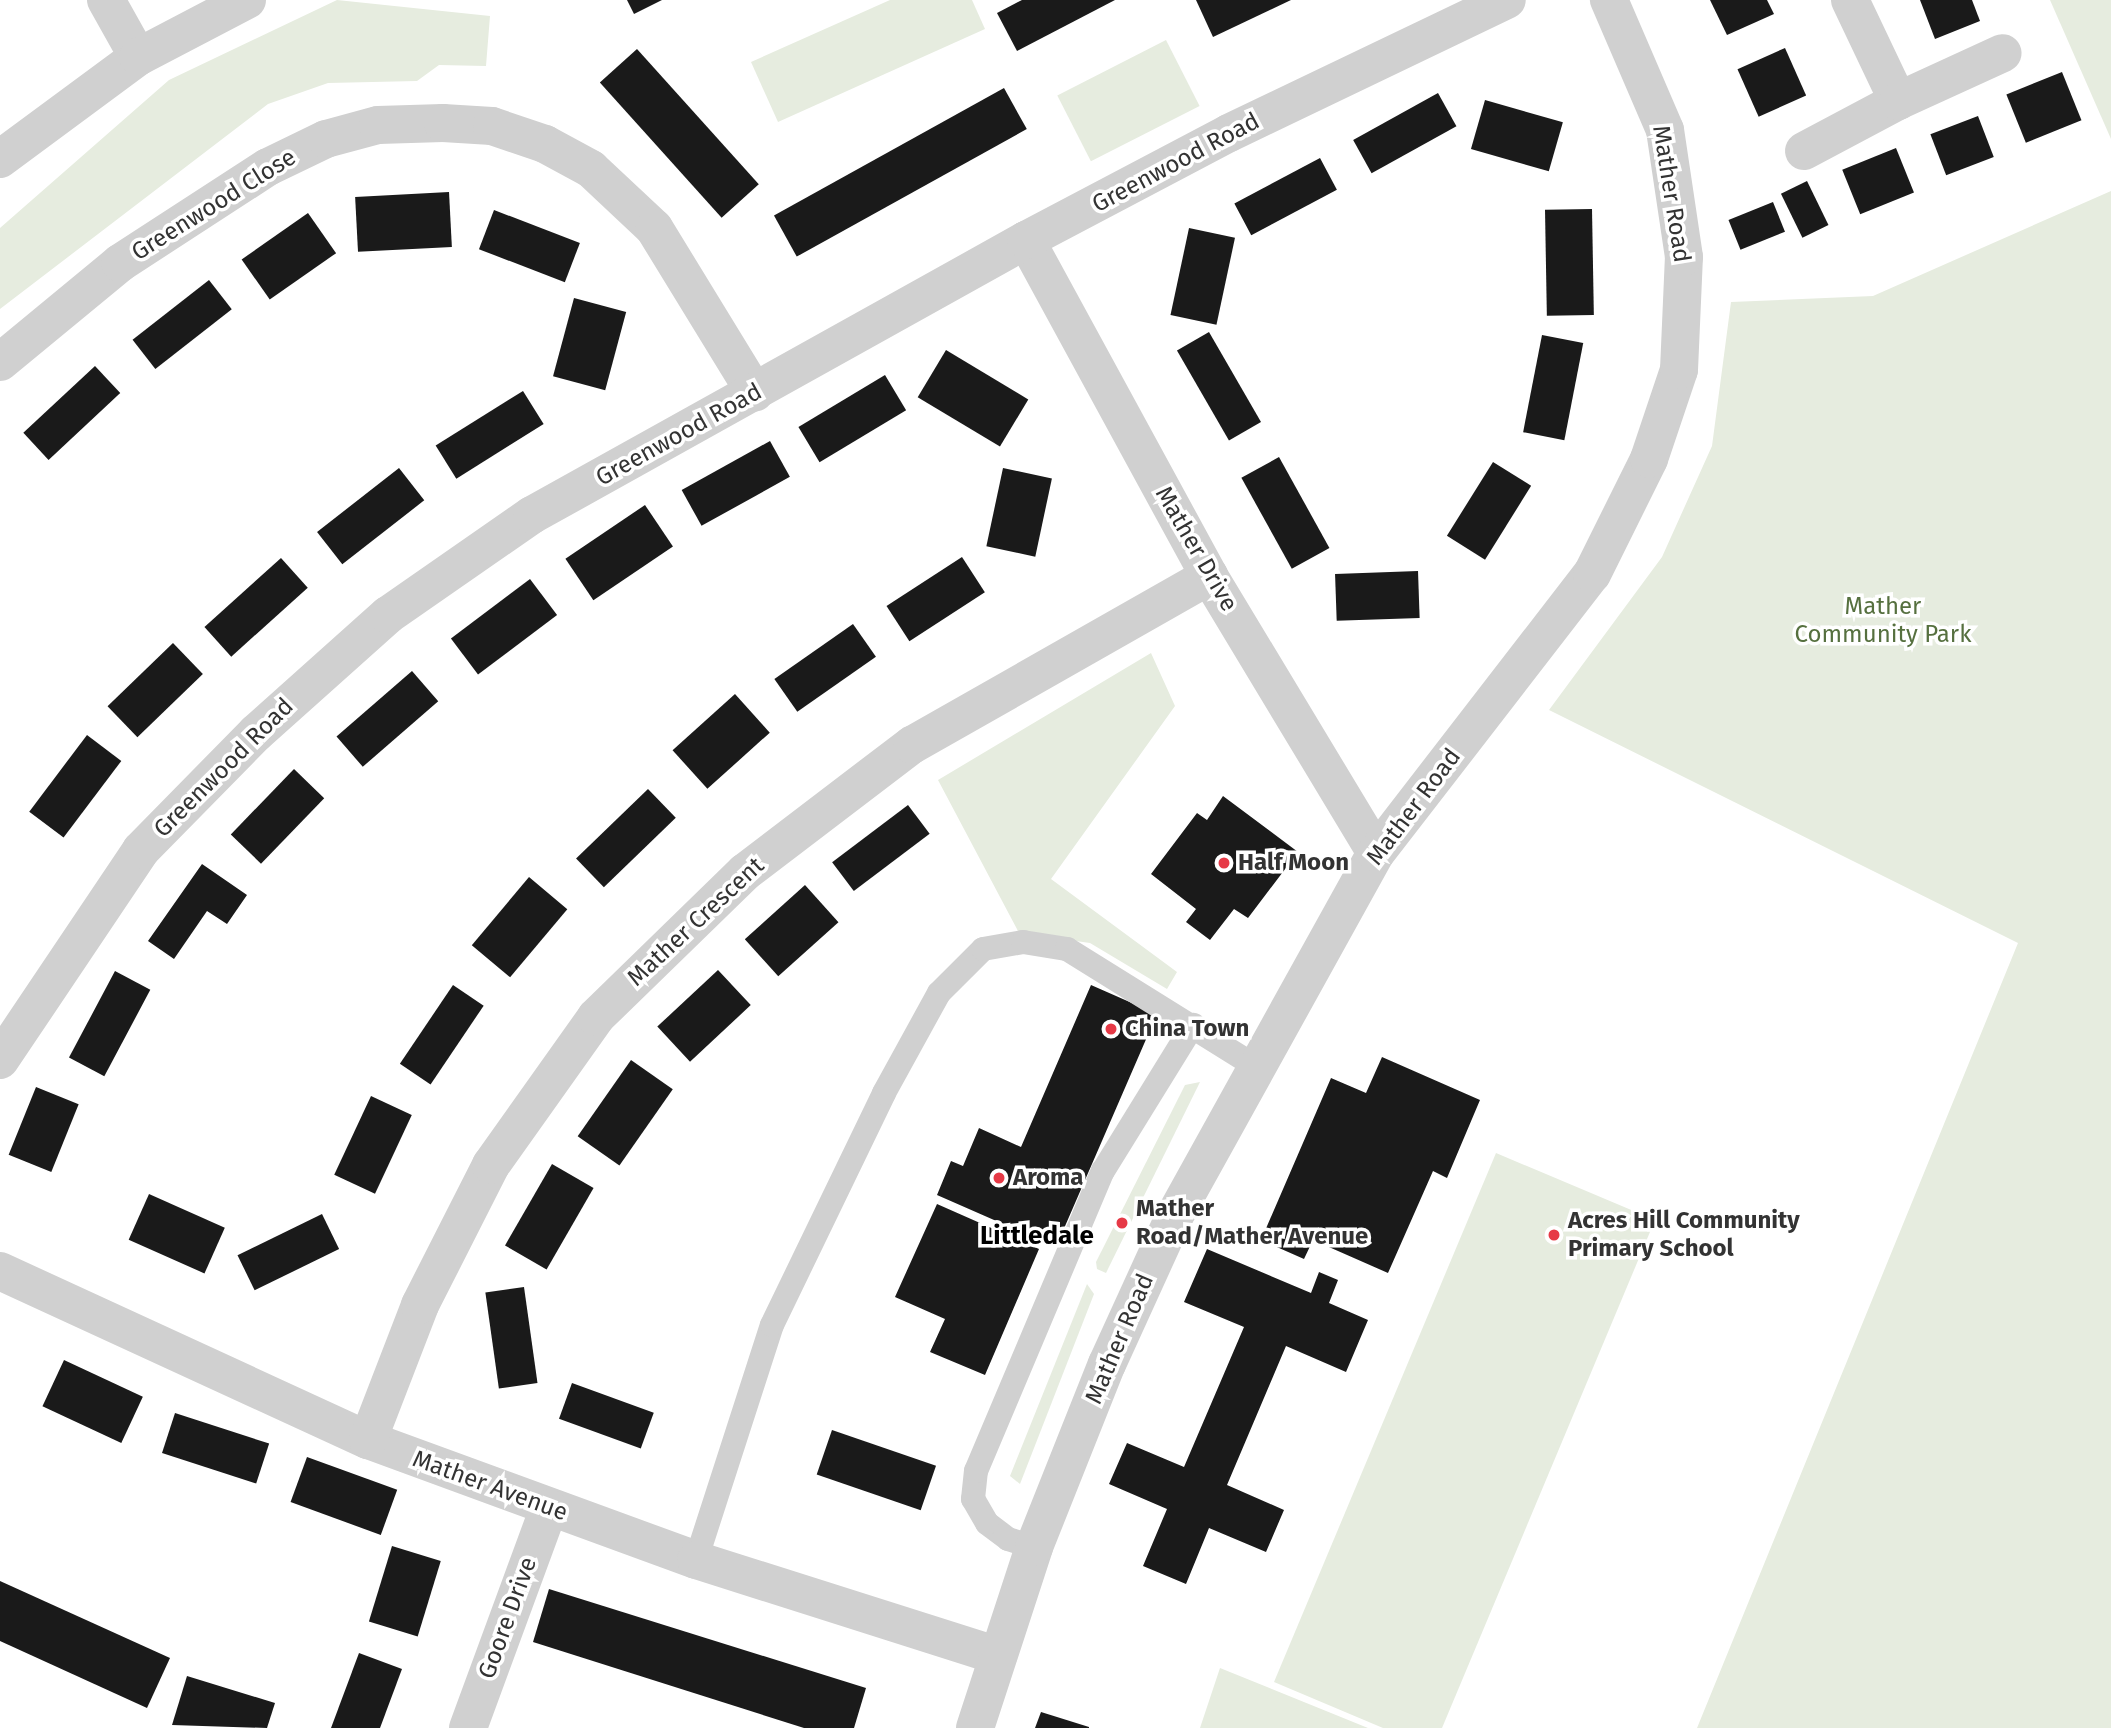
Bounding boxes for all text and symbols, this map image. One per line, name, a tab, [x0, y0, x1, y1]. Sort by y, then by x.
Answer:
street label: Greenwood Road	[1087, 107, 1265, 219]
street label: Mather Road	[1646, 123, 1696, 265]
street label: Greenwood Close	[127, 143, 301, 267]
street label: Greenwood Road	[591, 378, 767, 492]
street label: Mather Drive	[1149, 481, 1243, 617]
park label: Mather Community Park	[1795, 593, 1971, 649]
street label: Greenwood Road	[148, 692, 300, 844]
street label: Mather Road	[1361, 743, 1467, 871]
place label: Half Moon	[1238, 849, 1349, 877]
street label: Mather Crescent	[622, 851, 770, 993]
marker: Half Moon	[1216, 855, 1232, 871]
place label: China Town	[1125, 1015, 1249, 1043]
marker: China Town	[1103, 1021, 1119, 1037]
place label: Aroma	[1013, 1164, 1084, 1192]
marker: Aroma	[991, 1170, 1007, 1186]
place label: Mather Road/Mather Avenue	[1136, 1195, 1368, 1251]
place label: Acres Hill Community Primary School	[1568, 1207, 1800, 1263]
marker: Mather Road/Mather Avenue	[1114, 1215, 1130, 1231]
district label: Littledale	[980, 1220, 1094, 1252]
marker: Acres Hill Community Primary School	[1546, 1227, 1562, 1243]
street label: Mather Road	[1080, 1270, 1160, 1408]
street label: Mather Avenue	[409, 1445, 571, 1527]
street label: Goore Drive	[473, 1553, 543, 1683]

